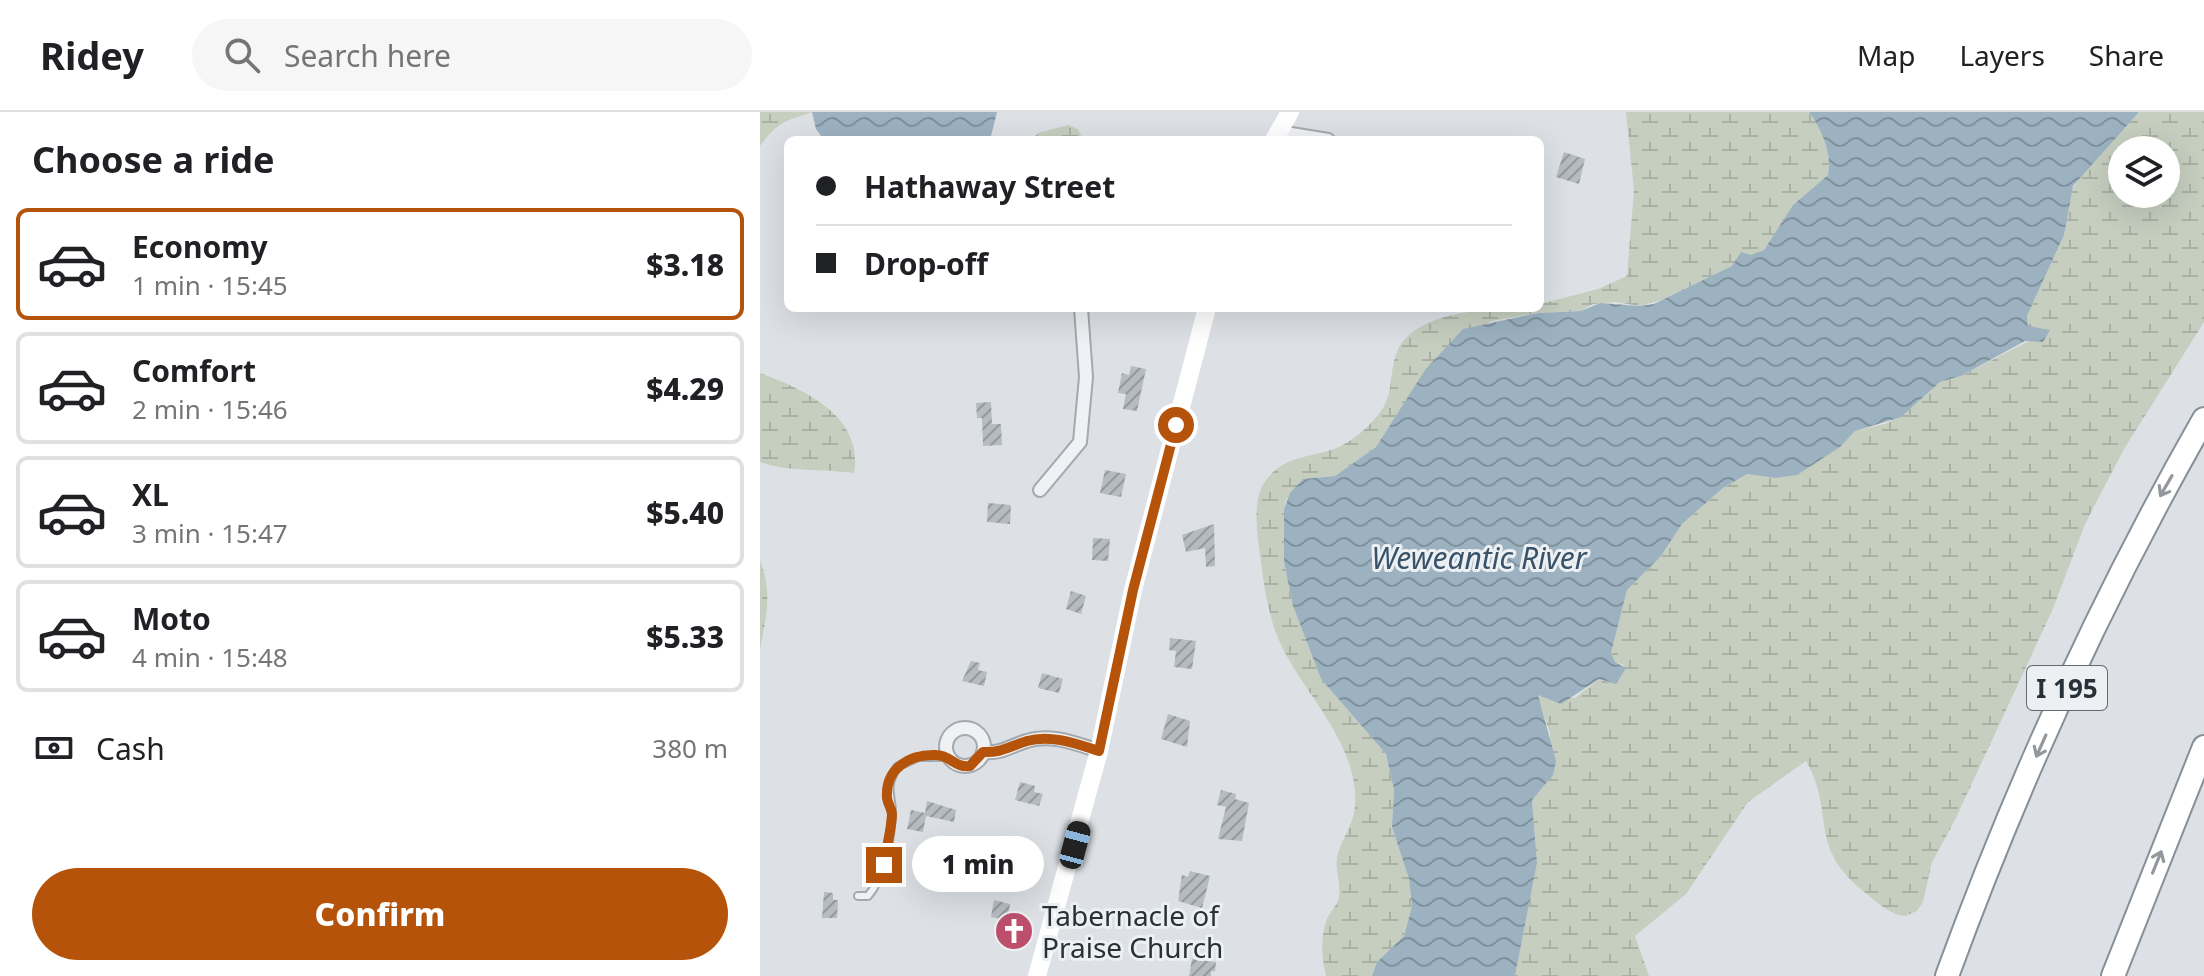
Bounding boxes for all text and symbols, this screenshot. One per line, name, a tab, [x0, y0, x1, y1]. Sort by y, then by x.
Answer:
search box	[192, 19, 752, 91]
text: Ridey	[40, 29, 144, 81]
icon: search	[220, 33, 264, 77]
text: Search here	[284, 35, 451, 76]
text: Map	[1857, 36, 1915, 74]
text: Layers	[1959, 36, 2045, 74]
text: Share	[2089, 36, 2164, 74]
text: Choose a ride	[32, 135, 274, 184]
map controls	[2108, 136, 2180, 208]
button: layers	[2108, 136, 2180, 208]
text: Hathaway Street	[864, 166, 1115, 207]
text: Economy	[132, 226, 268, 267]
icon: car	[36, 228, 108, 300]
text: Drop-off	[864, 243, 988, 284]
text: $3.18	[646, 244, 724, 285]
text: 1 min · 15:45	[132, 267, 288, 303]
text: Comfort	[132, 350, 256, 391]
icon: car	[36, 352, 108, 424]
text: $4.29	[646, 368, 724, 409]
text: 2 min · 15:46	[132, 391, 288, 427]
route start	[1158, 407, 1194, 443]
text: XL	[132, 474, 169, 515]
one-way arrow	[2157, 474, 2173, 498]
icon: car	[36, 476, 108, 548]
text: $5.40	[646, 492, 724, 533]
text: 3 min · 15:47	[132, 515, 288, 551]
water label: Weweantic River	[1371, 537, 1588, 578]
text: Moto	[132, 598, 211, 639]
icon: car	[36, 600, 108, 672]
text: $5.33	[646, 616, 724, 657]
text: 4 min · 15:48	[132, 639, 288, 675]
road number: I 195	[2027, 666, 2107, 710]
icon: cash	[32, 726, 76, 770]
text: Cash	[96, 728, 165, 769]
text: 380 m	[652, 730, 728, 766]
one-way arrow	[2033, 734, 2048, 758]
car	[1057, 819, 1093, 871]
callout: 1 min	[912, 837, 1044, 893]
text: 1 min	[942, 846, 1014, 882]
route end	[866, 847, 902, 883]
one-way arrow	[2151, 850, 2166, 875]
button: Confirm	[32, 868, 728, 960]
place label: Tabernacle of Praise Church	[1042, 896, 1223, 966]
church icon: Tabernacle of Praise Church	[993, 910, 1035, 952]

